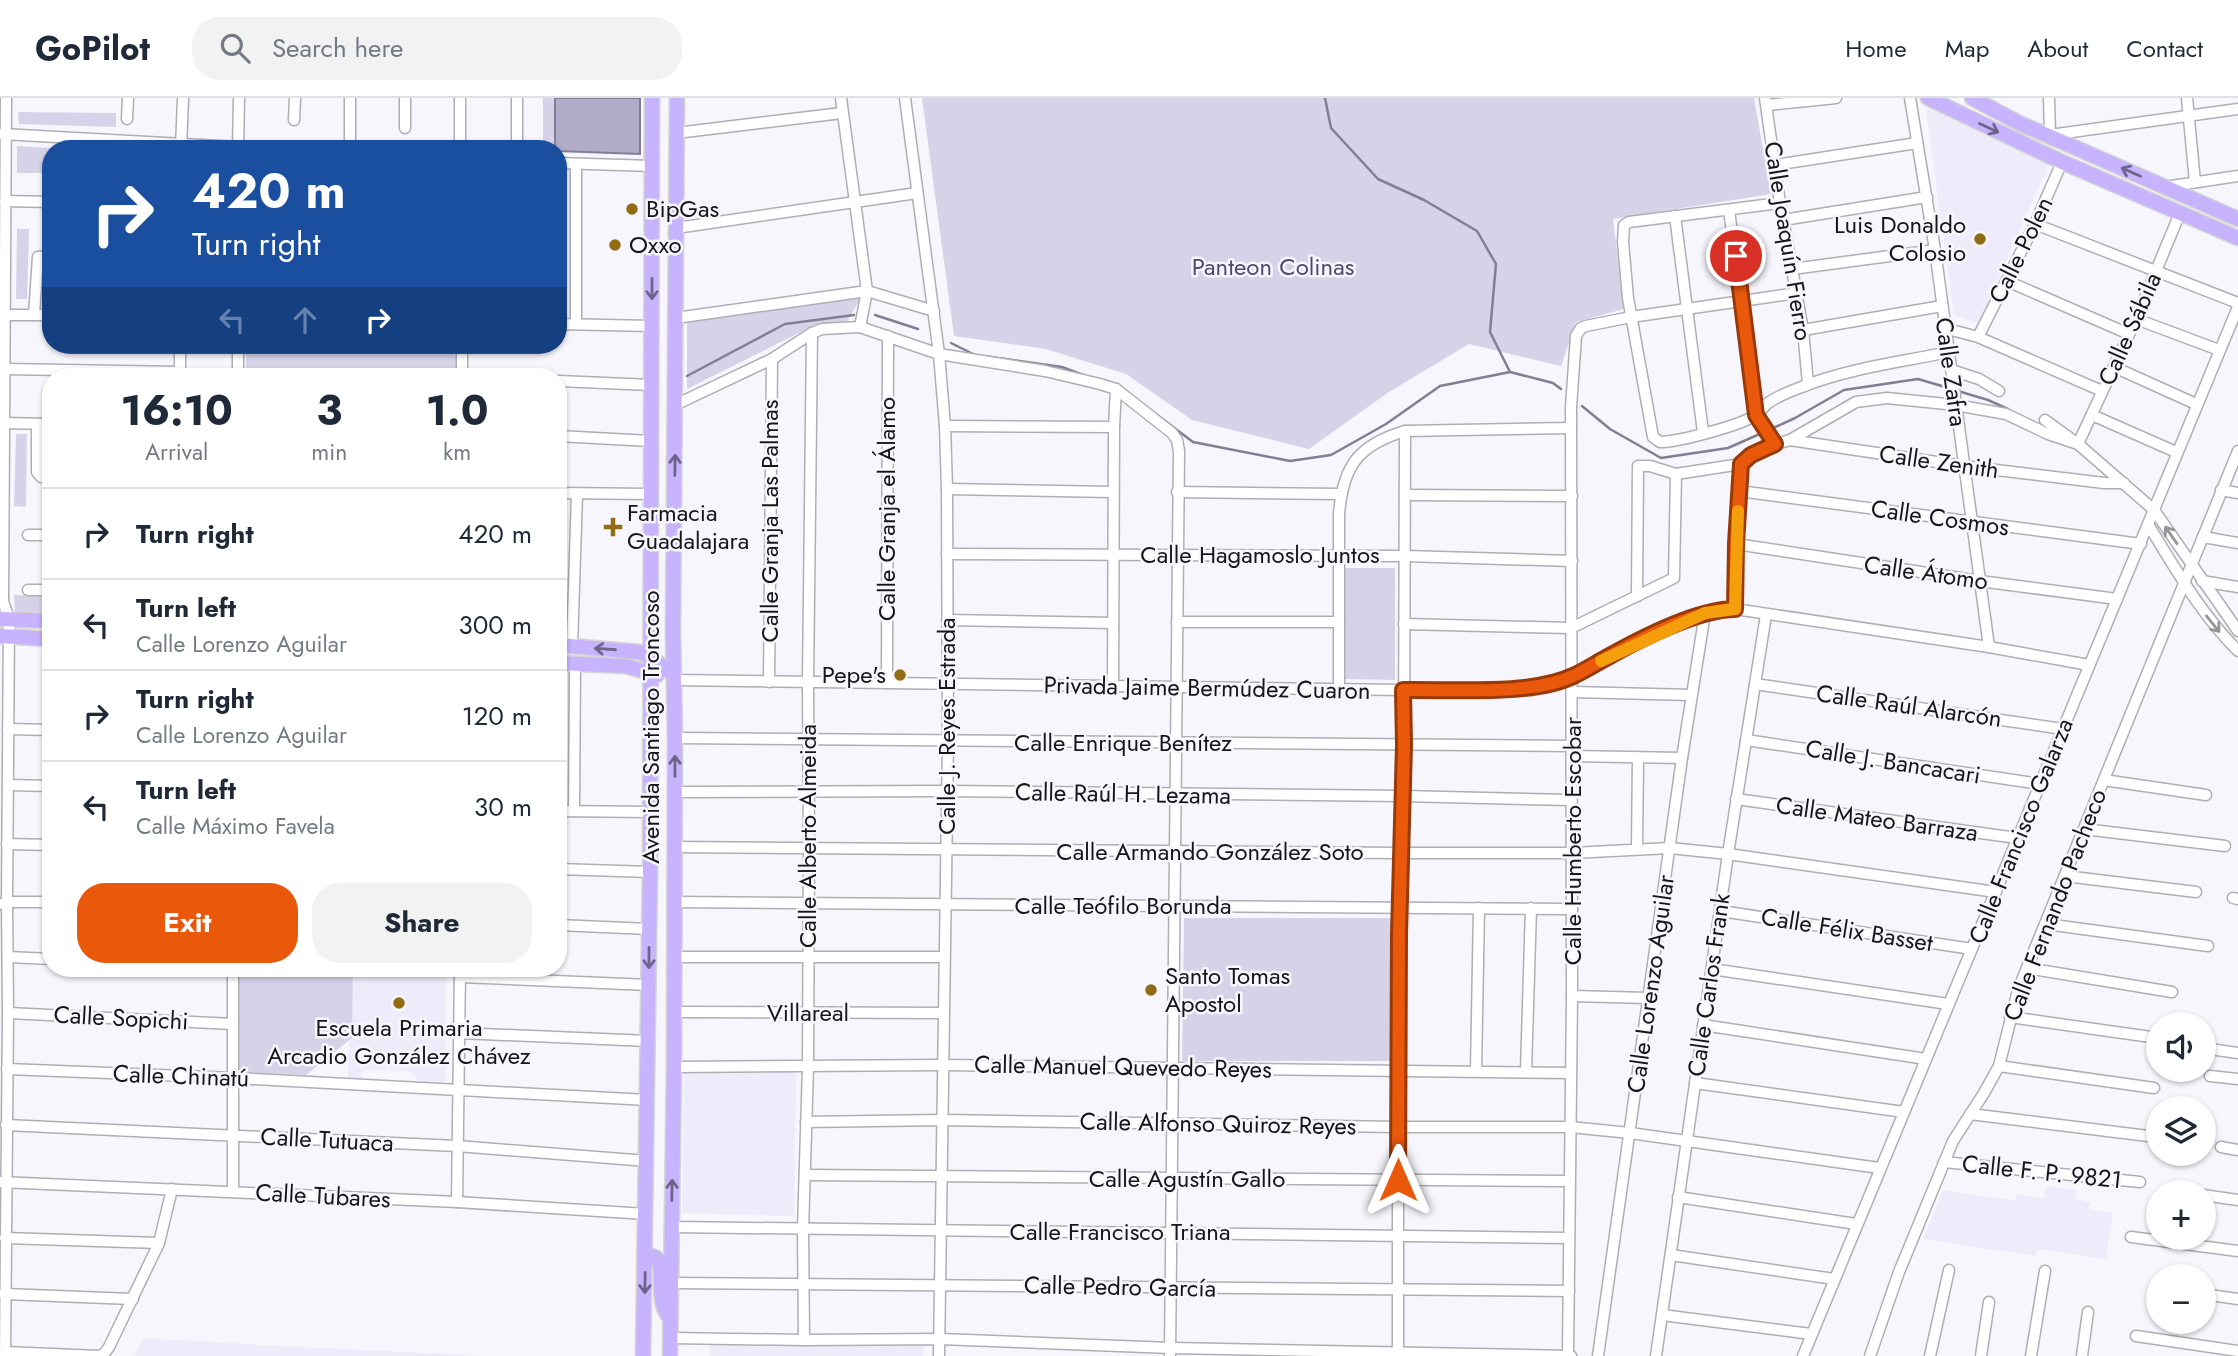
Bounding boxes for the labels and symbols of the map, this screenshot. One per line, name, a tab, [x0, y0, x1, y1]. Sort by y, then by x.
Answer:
one-way arrow	[1978, 122, 1999, 135]
street label: Calle Joaquín Fierro	[1755, 139, 1822, 343]
one-way arrow	[2120, 165, 2142, 178]
place label: BipGas	[646, 191, 719, 226]
street label: Calle Polen	[1980, 191, 2061, 309]
marker: BipGas	[624, 201, 640, 217]
place label: Luis Donaldo Colosio	[1834, 207, 1966, 270]
pin	[1706, 226, 1766, 286]
place label: Oxxo	[629, 227, 682, 262]
marker: Luis Donaldo Colosio	[1972, 231, 1988, 247]
marker: Oxxo	[607, 237, 623, 253]
park label: Panteon Colinas	[1192, 249, 1354, 284]
street label: Calle Sábila	[2089, 267, 2170, 391]
one-way arrow	[645, 277, 659, 300]
street label: Calle Zafra	[1927, 315, 1976, 429]
street label: Calle Granja el Álamo	[869, 397, 904, 621]
street label: Calle Granja Las Palmas	[752, 400, 787, 642]
street label: Calle Zenith	[1877, 436, 2001, 487]
one-way arrow	[668, 454, 682, 477]
street label: Calle Cosmos	[1869, 490, 2011, 545]
place label: Farmacia Guadalajara	[627, 495, 749, 558]
marker: Farmacia Guadalajara	[605, 519, 621, 535]
one-way arrow	[2164, 526, 2178, 545]
street label: Calle Hagamoslo Juntos	[1140, 537, 1380, 572]
street label: Calle Átomo	[1862, 546, 1990, 599]
street label: Avenida Santiago Troncoso	[633, 590, 668, 864]
one-way arrow	[2205, 614, 2221, 632]
street label: Calle J. Reyes Estrada	[929, 617, 964, 835]
one-way arrow	[594, 642, 616, 655]
place label: Pepe's	[822, 657, 886, 692]
marker: Pepe's	[892, 667, 908, 683]
street label: Privada Jaime Bermúdez Cuaron	[1043, 667, 1371, 708]
street label: Calle Raúl Alarcón	[1814, 675, 2004, 736]
street label: Calle Francisco Galarza	[1959, 713, 2082, 949]
street label: Calle Humberto Escobar	[1555, 716, 1590, 965]
street label: Calle Alberto Almeida	[790, 724, 825, 948]
street label: Calle Enrique Benítez	[1014, 725, 1232, 760]
street label: Calle J. Bancacari	[1803, 730, 1983, 793]
one-way arrow	[668, 755, 682, 778]
street label: Calle Raúl H. Lezama	[1015, 774, 1231, 813]
street label: Calle Fernando Pacheco	[1994, 784, 2115, 1026]
street label: Calle Mateo Barraza	[1774, 787, 1980, 850]
street label: Calle Armando González Soto	[1056, 834, 1364, 869]
street label: Calle Lorenzo Aguilar	[1618, 872, 1683, 1095]
street label: Calle Teófilo Borunda	[1015, 888, 1231, 923]
street label: Calle Carlos Frank	[1678, 891, 1739, 1079]
street label: Calle Félix Basset	[1759, 899, 1936, 960]
one-way arrow	[642, 946, 656, 969]
place label: Santo Tomas Apostol	[1165, 958, 1290, 1021]
marker: Santo Tomas Apostol	[1143, 982, 1159, 998]
marker: Escuela Primaria Arcadio González Chávez	[391, 995, 407, 1011]
street label: Villareal	[767, 995, 849, 1030]
street label: Calle Sopichi	[53, 996, 189, 1039]
place label: Escuela Primaria Arcadio González Chávez	[267, 1010, 531, 1073]
street label: Calle Manuel Quevedo Reyes	[974, 1046, 1272, 1087]
street label: Calle Chinatú	[112, 1056, 250, 1095]
street label: Calle Alfonso Quiroz Reyes	[1079, 1104, 1357, 1143]
street label: Calle Tutuaca	[260, 1119, 395, 1160]
position arrow	[1361, 1143, 1435, 1217]
street label: Calle F. P. 9821	[1960, 1146, 2124, 1197]
street label: Calle Agustín Gallo	[1089, 1161, 1285, 1196]
street label: Calle Tubares	[254, 1174, 392, 1217]
one-way arrow	[666, 1179, 679, 1202]
street label: Calle Francisco Triana	[1009, 1214, 1231, 1249]
street label: Calle Pedro García	[1023, 1267, 1217, 1306]
one-way arrow	[638, 1271, 652, 1294]

